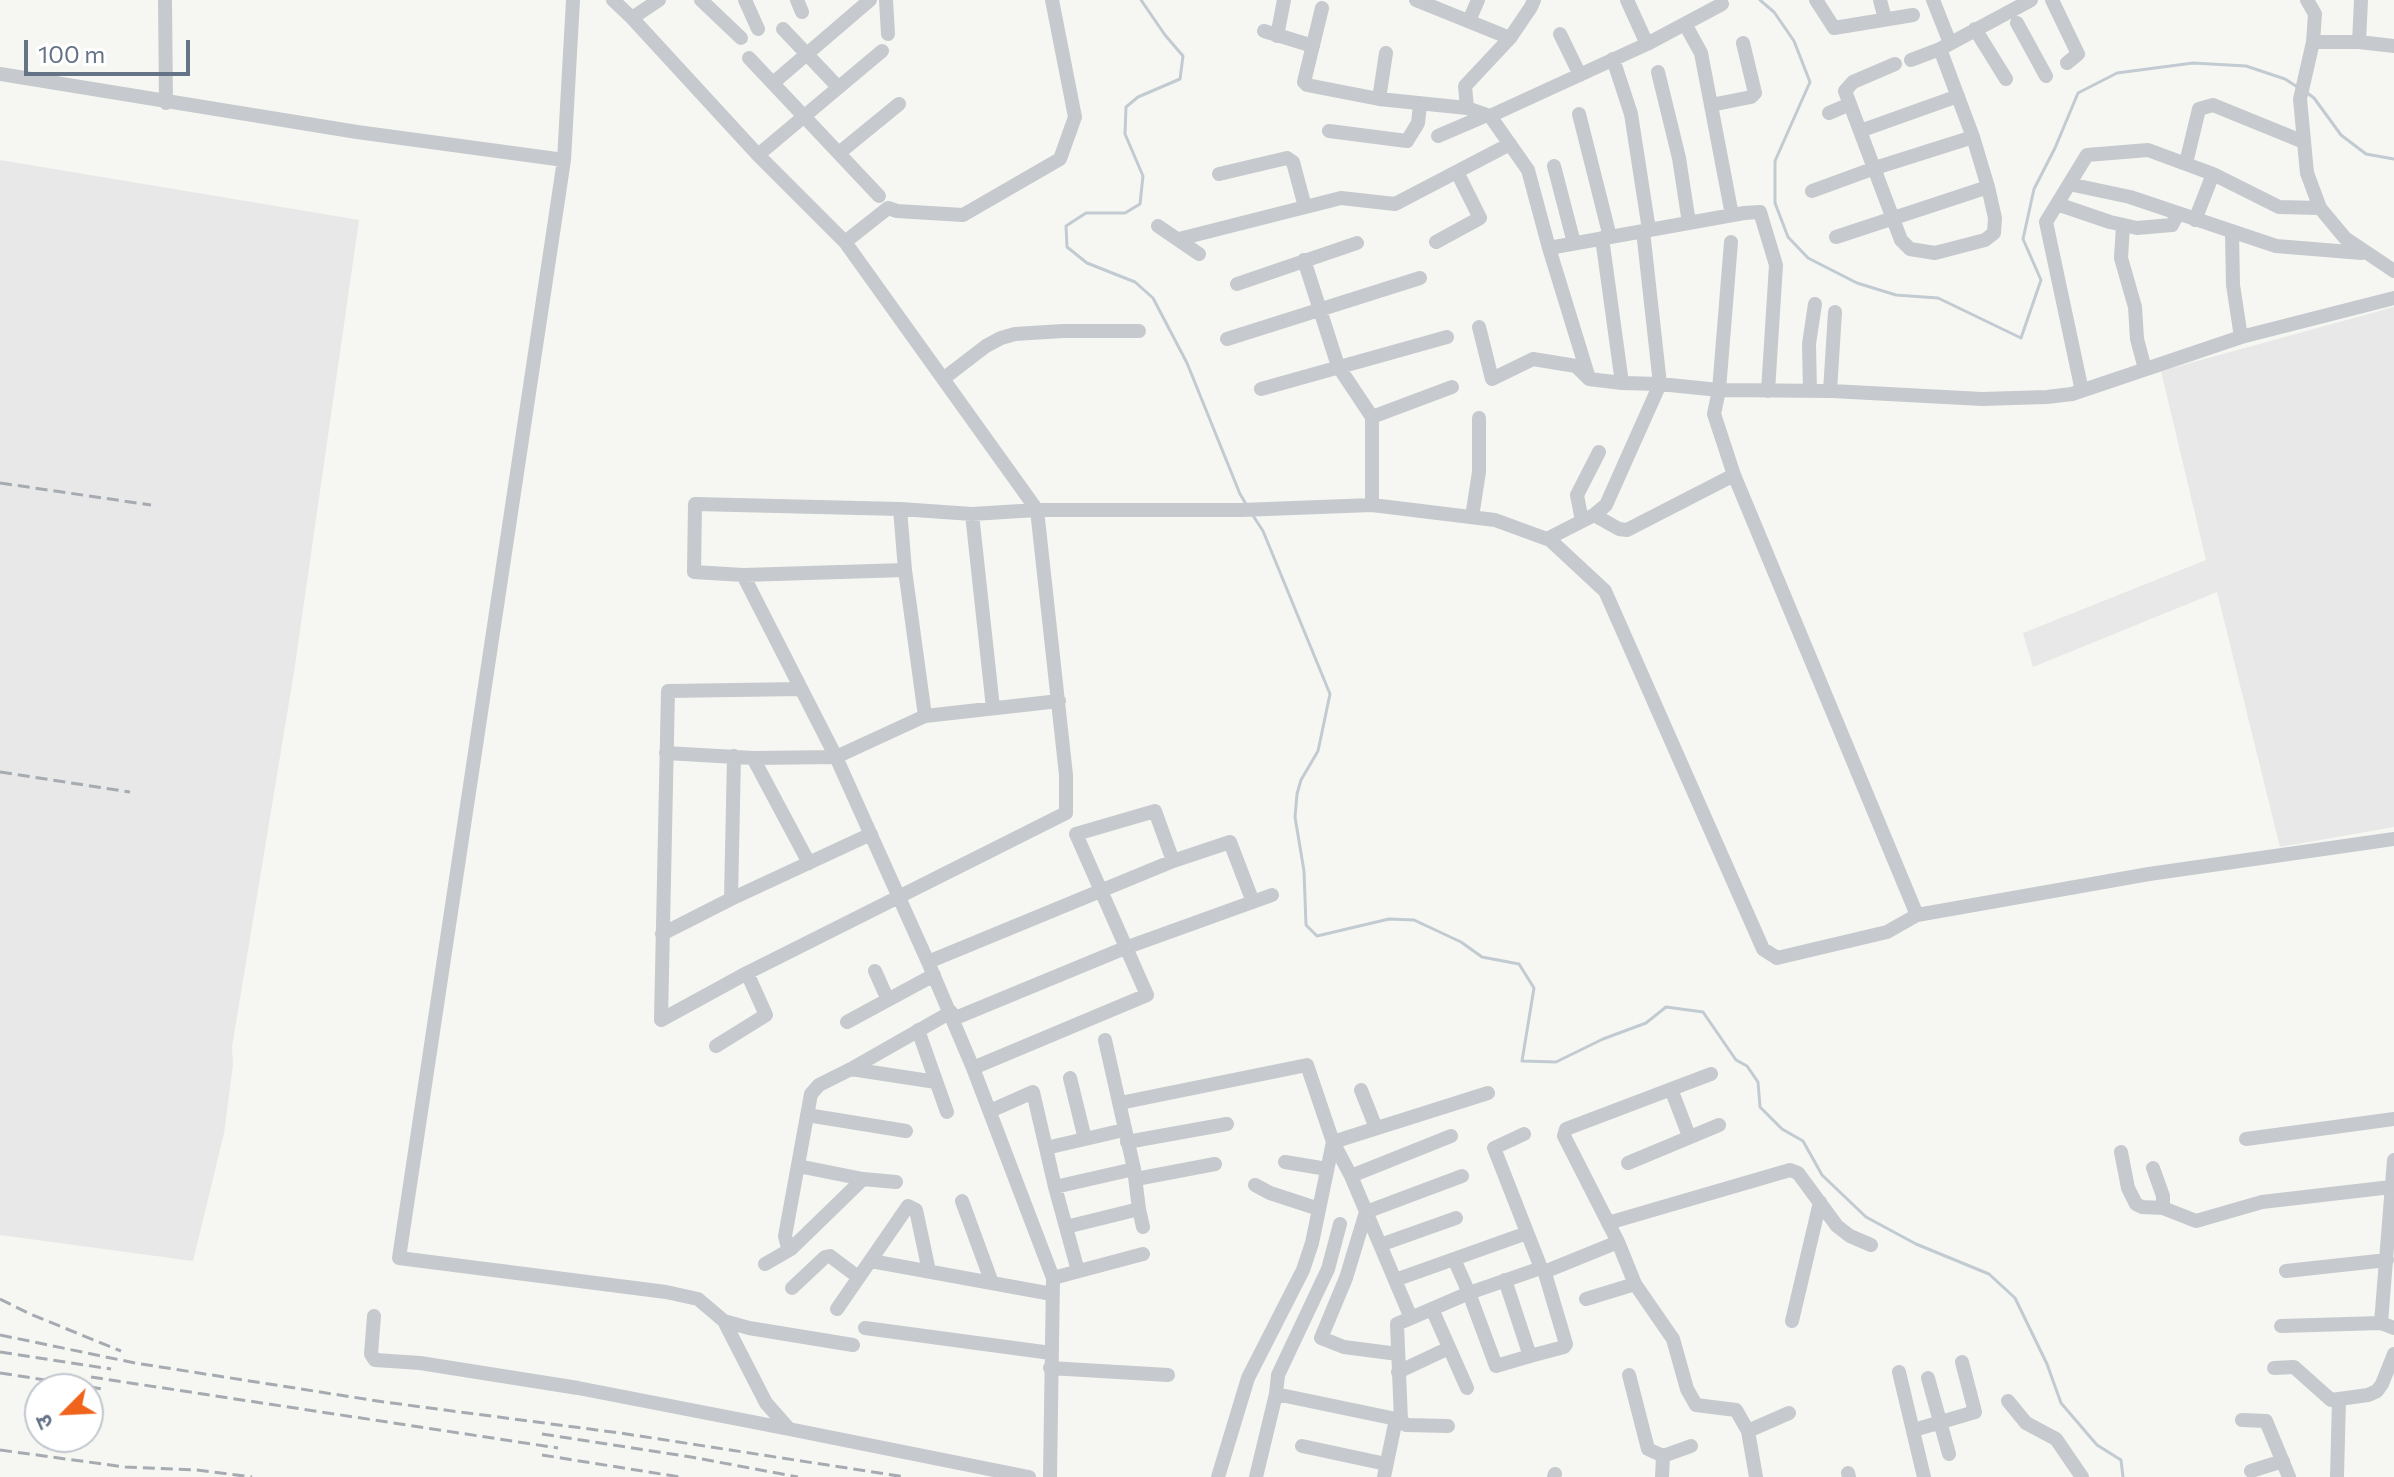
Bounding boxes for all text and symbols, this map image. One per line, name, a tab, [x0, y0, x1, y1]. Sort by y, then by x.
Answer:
scale bar	[28, 24, 194, 74]
text: 100 m	[38, 39, 105, 68]
north arrow	[24, 1373, 104, 1453]
text: उ	[28, 1411, 58, 1434]

